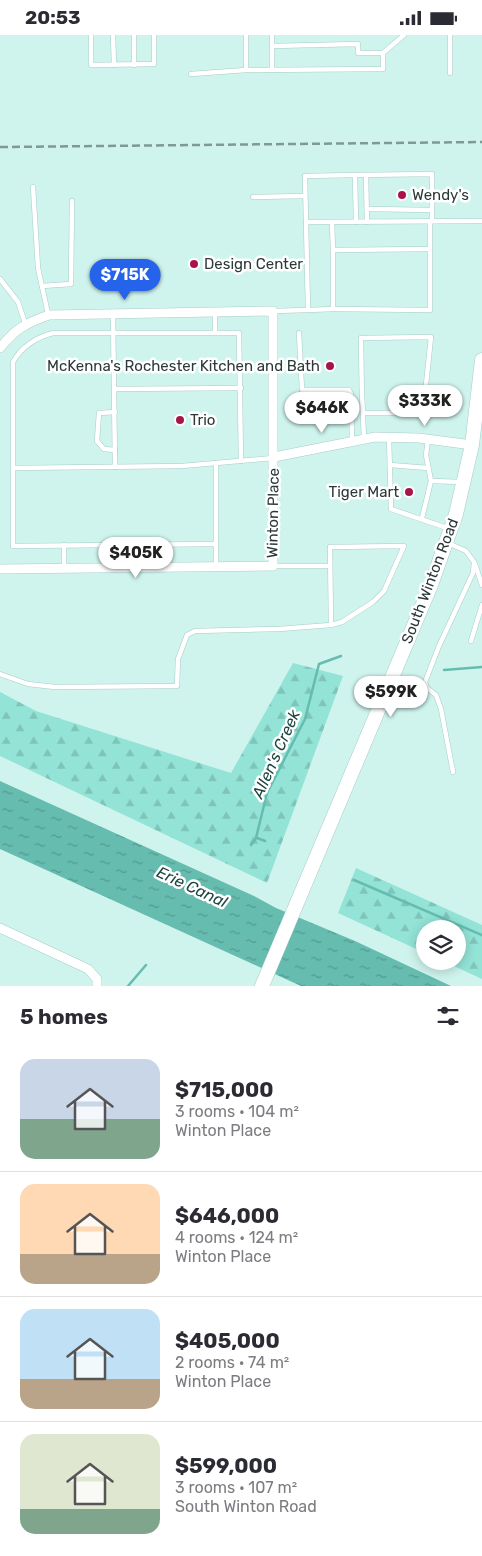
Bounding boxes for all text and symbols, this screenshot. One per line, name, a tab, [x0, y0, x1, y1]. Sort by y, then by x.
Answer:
text: 20:53	[25, 6, 81, 29]
place label: Wendy's	[412, 186, 469, 204]
marker: Wendy's	[396, 189, 408, 201]
place label: Design Center	[204, 255, 303, 273]
marker: Design Center	[188, 258, 200, 270]
pin: $715K	[90, 259, 160, 301]
text: $715K	[101, 265, 149, 284]
place label: McKenna's Rochester Kitchen and Bath	[47, 357, 320, 375]
marker: McKenna's Rochester Kitchen and Bath	[324, 360, 336, 372]
pin: $333K	[390, 385, 460, 427]
pin: $646K	[287, 391, 357, 434]
text: $333K	[399, 391, 451, 410]
text: $646K	[295, 398, 349, 417]
place label: Trio	[190, 411, 215, 429]
marker: Trio	[174, 414, 186, 426]
street label: Winton Place	[263, 468, 283, 558]
place label: Tiger Mart	[329, 483, 399, 501]
marker: Tiger Mart	[403, 486, 415, 498]
street label: South Winton Road	[398, 516, 462, 646]
pin: $405K	[101, 537, 171, 579]
text: $405K	[109, 543, 163, 562]
pin: $599K	[356, 675, 426, 718]
text: $599K	[365, 682, 417, 701]
water label: Allen's Creek	[248, 706, 304, 802]
water label: Erie Canal	[154, 862, 231, 912]
map controls	[416, 920, 466, 970]
button: layers	[416, 920, 466, 970]
icon: filters	[434, 1002, 462, 1030]
text: 5 homes	[20, 1004, 108, 1029]
text: $715,000	[175, 1077, 274, 1102]
icon: home	[60, 1079, 120, 1139]
text: 3 rooms · 104 m²	[175, 1102, 299, 1121]
text: Winton Place	[175, 1121, 271, 1140]
text: $646,000	[175, 1203, 279, 1228]
icon: home	[60, 1204, 120, 1264]
text: 4 rooms · 124 m²	[175, 1228, 298, 1247]
text: Winton Place	[175, 1247, 271, 1266]
text: $405,000	[175, 1328, 280, 1353]
icon: home	[60, 1329, 120, 1389]
text: 2 rooms · 74 m²	[175, 1353, 289, 1372]
text: Winton Place	[175, 1372, 271, 1391]
text: $599,000	[175, 1453, 277, 1478]
icon: home	[60, 1454, 120, 1514]
text: 3 rooms · 107 m²	[175, 1478, 297, 1497]
text: South Winton Road	[175, 1497, 317, 1516]

